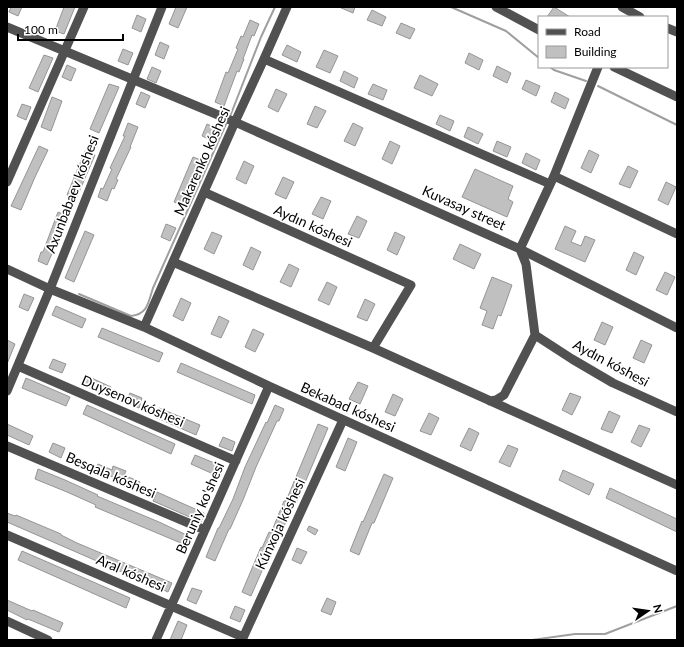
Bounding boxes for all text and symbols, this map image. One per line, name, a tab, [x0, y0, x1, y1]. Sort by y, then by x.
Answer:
scale bar	[18, 16, 123, 42]
legend	[538, 16, 668, 68]
text: 100 m	[24, 22, 58, 37]
text: Road	[574, 24, 601, 39]
text: Building	[574, 44, 617, 59]
street label: Makarenko kóshesi	[170, 104, 233, 218]
street label: Axunbabaev kóshesi	[41, 133, 102, 255]
street label: Kuvasay street	[420, 182, 509, 234]
street label: Aydın kóshesi	[271, 201, 355, 250]
street label: Aydın kóshesi	[570, 335, 652, 390]
street label: Duysenov kóshesi	[79, 371, 187, 430]
street label: Bekabad kóshesi	[298, 378, 398, 435]
street label: Besqala kóshesi	[64, 448, 159, 501]
street label: Beruniy ko'shesi	[172, 459, 227, 556]
street label: Kúnxoja kóshesi	[251, 476, 308, 572]
street label: Aral kóshesi	[94, 550, 168, 595]
north arrow	[628, 591, 668, 631]
text: N	[651, 603, 666, 614]

